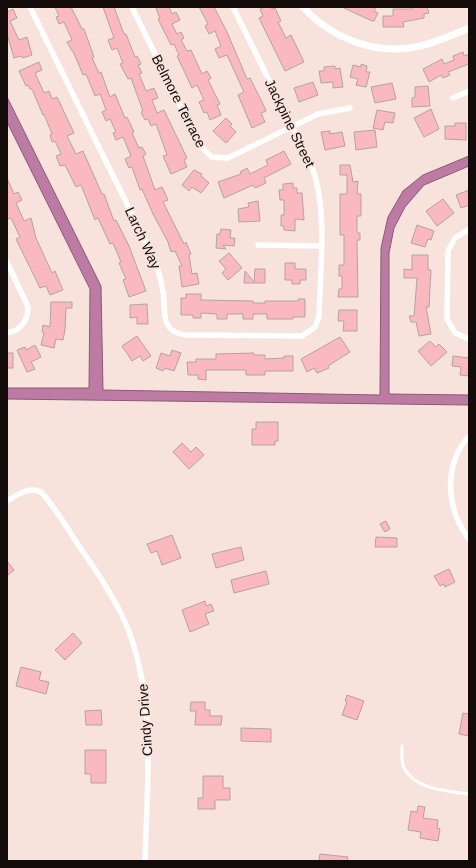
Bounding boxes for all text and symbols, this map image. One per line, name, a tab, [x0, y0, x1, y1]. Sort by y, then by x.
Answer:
street label: Belmore Terrace	[149, 52, 209, 150]
street label: Jackpine Street	[262, 76, 318, 170]
street label: Larch Way	[122, 205, 164, 271]
street label: Cindy Drive	[134, 683, 156, 757]

